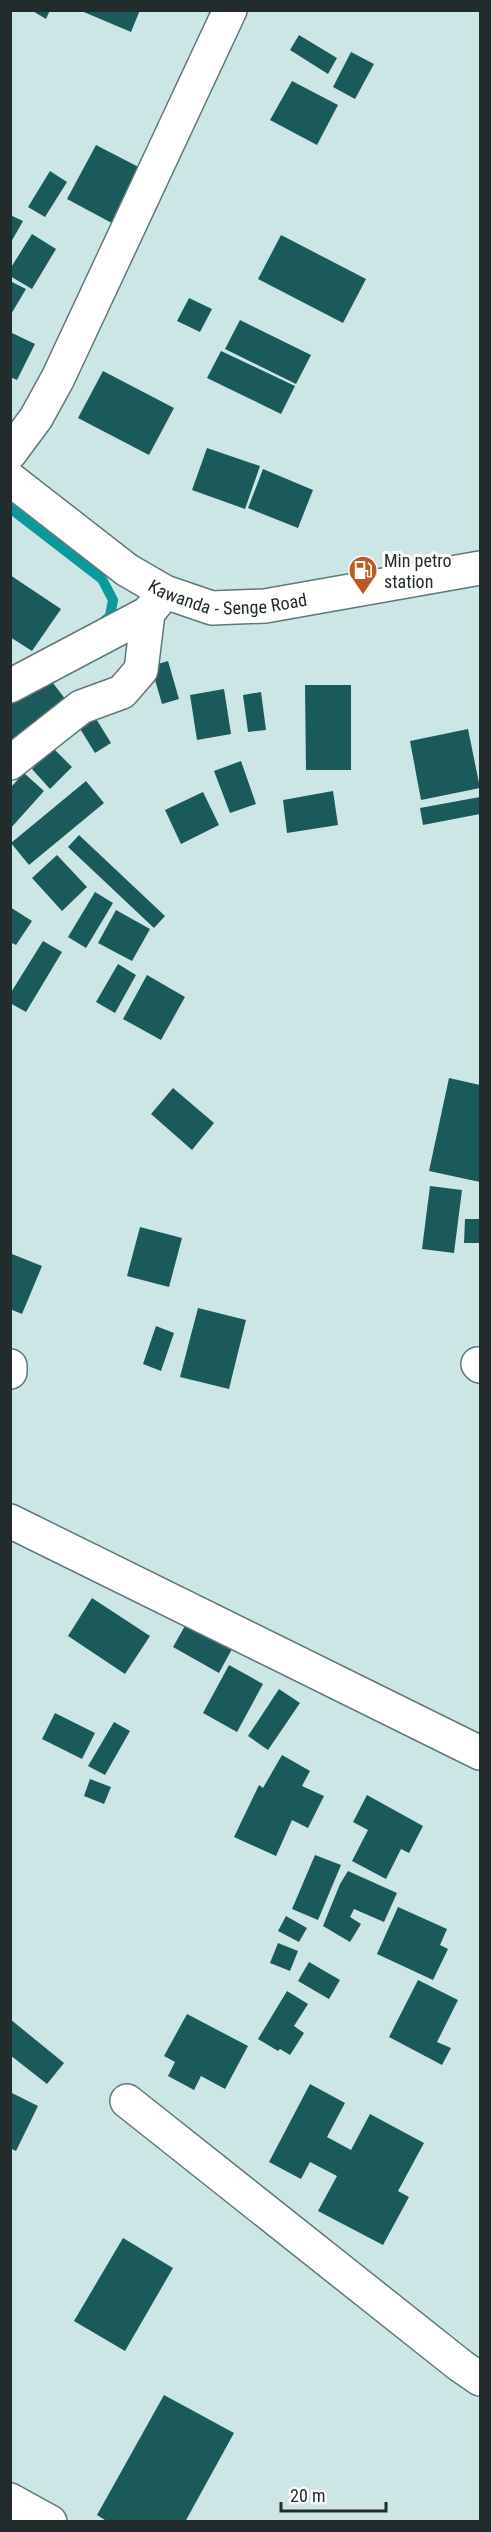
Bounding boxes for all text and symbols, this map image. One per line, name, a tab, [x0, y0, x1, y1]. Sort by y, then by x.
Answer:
place label: Min petro station	[384, 550, 452, 592]
fuel station icon: Min petro station	[347, 554, 379, 596]
street label: Kawanda - Senge Road	[145, 574, 308, 619]
scale bar	[281, 2475, 386, 2513]
text: 20 m	[290, 2485, 325, 2506]

